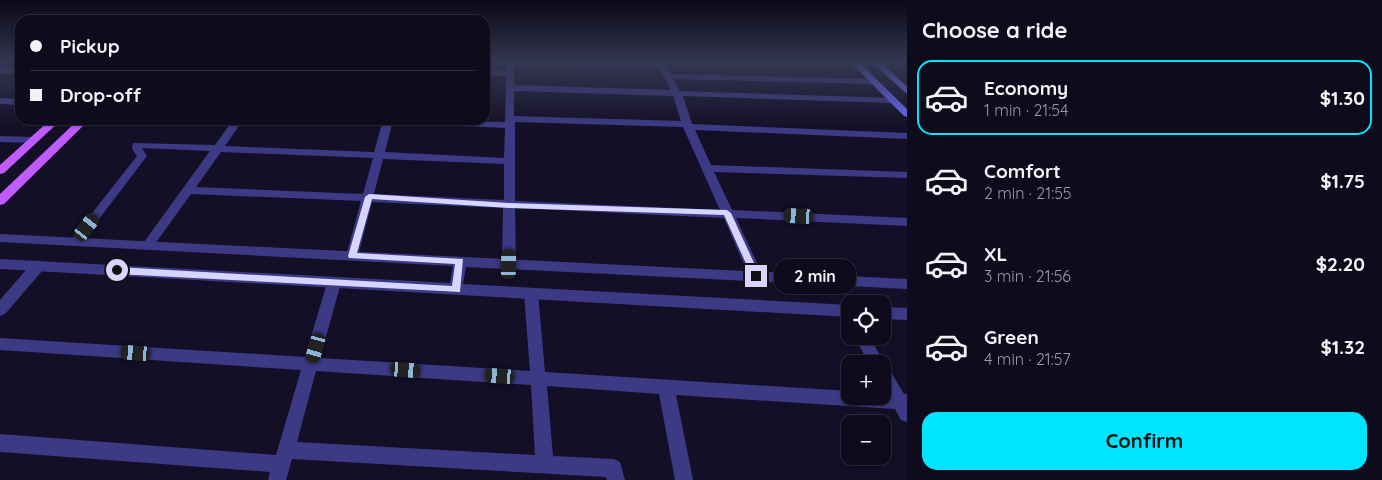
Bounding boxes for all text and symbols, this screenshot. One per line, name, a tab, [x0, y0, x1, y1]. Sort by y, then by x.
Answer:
text: Choose a ride	[922, 16, 1067, 44]
text: Pickup	[60, 34, 120, 58]
icon: car	[924, 75, 969, 120]
text: Economy	[984, 76, 1068, 100]
text: Drop-off	[60, 83, 141, 107]
text: $1.30	[1320, 86, 1365, 110]
text: 1 min · 21:54	[984, 100, 1068, 120]
icon: car	[924, 158, 969, 203]
text: Comfort	[984, 159, 1061, 183]
text: $1.75	[1320, 169, 1365, 193]
text: 2 min · 21:55	[984, 183, 1072, 203]
car	[783, 208, 814, 224]
car	[71, 211, 102, 243]
icon: car	[924, 241, 969, 286]
text: XL	[984, 242, 1007, 266]
car	[501, 249, 516, 279]
text: $2.20	[1316, 252, 1365, 276]
callout: 2 min	[774, 258, 856, 294]
route start	[106, 259, 128, 281]
route end	[745, 265, 767, 287]
text: 2 min	[794, 266, 836, 286]
text: 3 min · 21:56	[984, 266, 1071, 286]
map controls	[841, 295, 891, 465]
button: locate	[841, 295, 891, 345]
icon: car	[924, 324, 969, 369]
text: Green	[984, 325, 1039, 349]
car	[304, 332, 327, 364]
text: $1.32	[1321, 335, 1365, 359]
car	[120, 344, 151, 362]
text: 4 min · 21:57	[984, 349, 1071, 369]
button: +	[841, 355, 891, 405]
car	[390, 361, 421, 379]
car	[484, 367, 515, 385]
button: Confirm	[922, 412, 1367, 470]
button: −	[841, 415, 891, 465]

